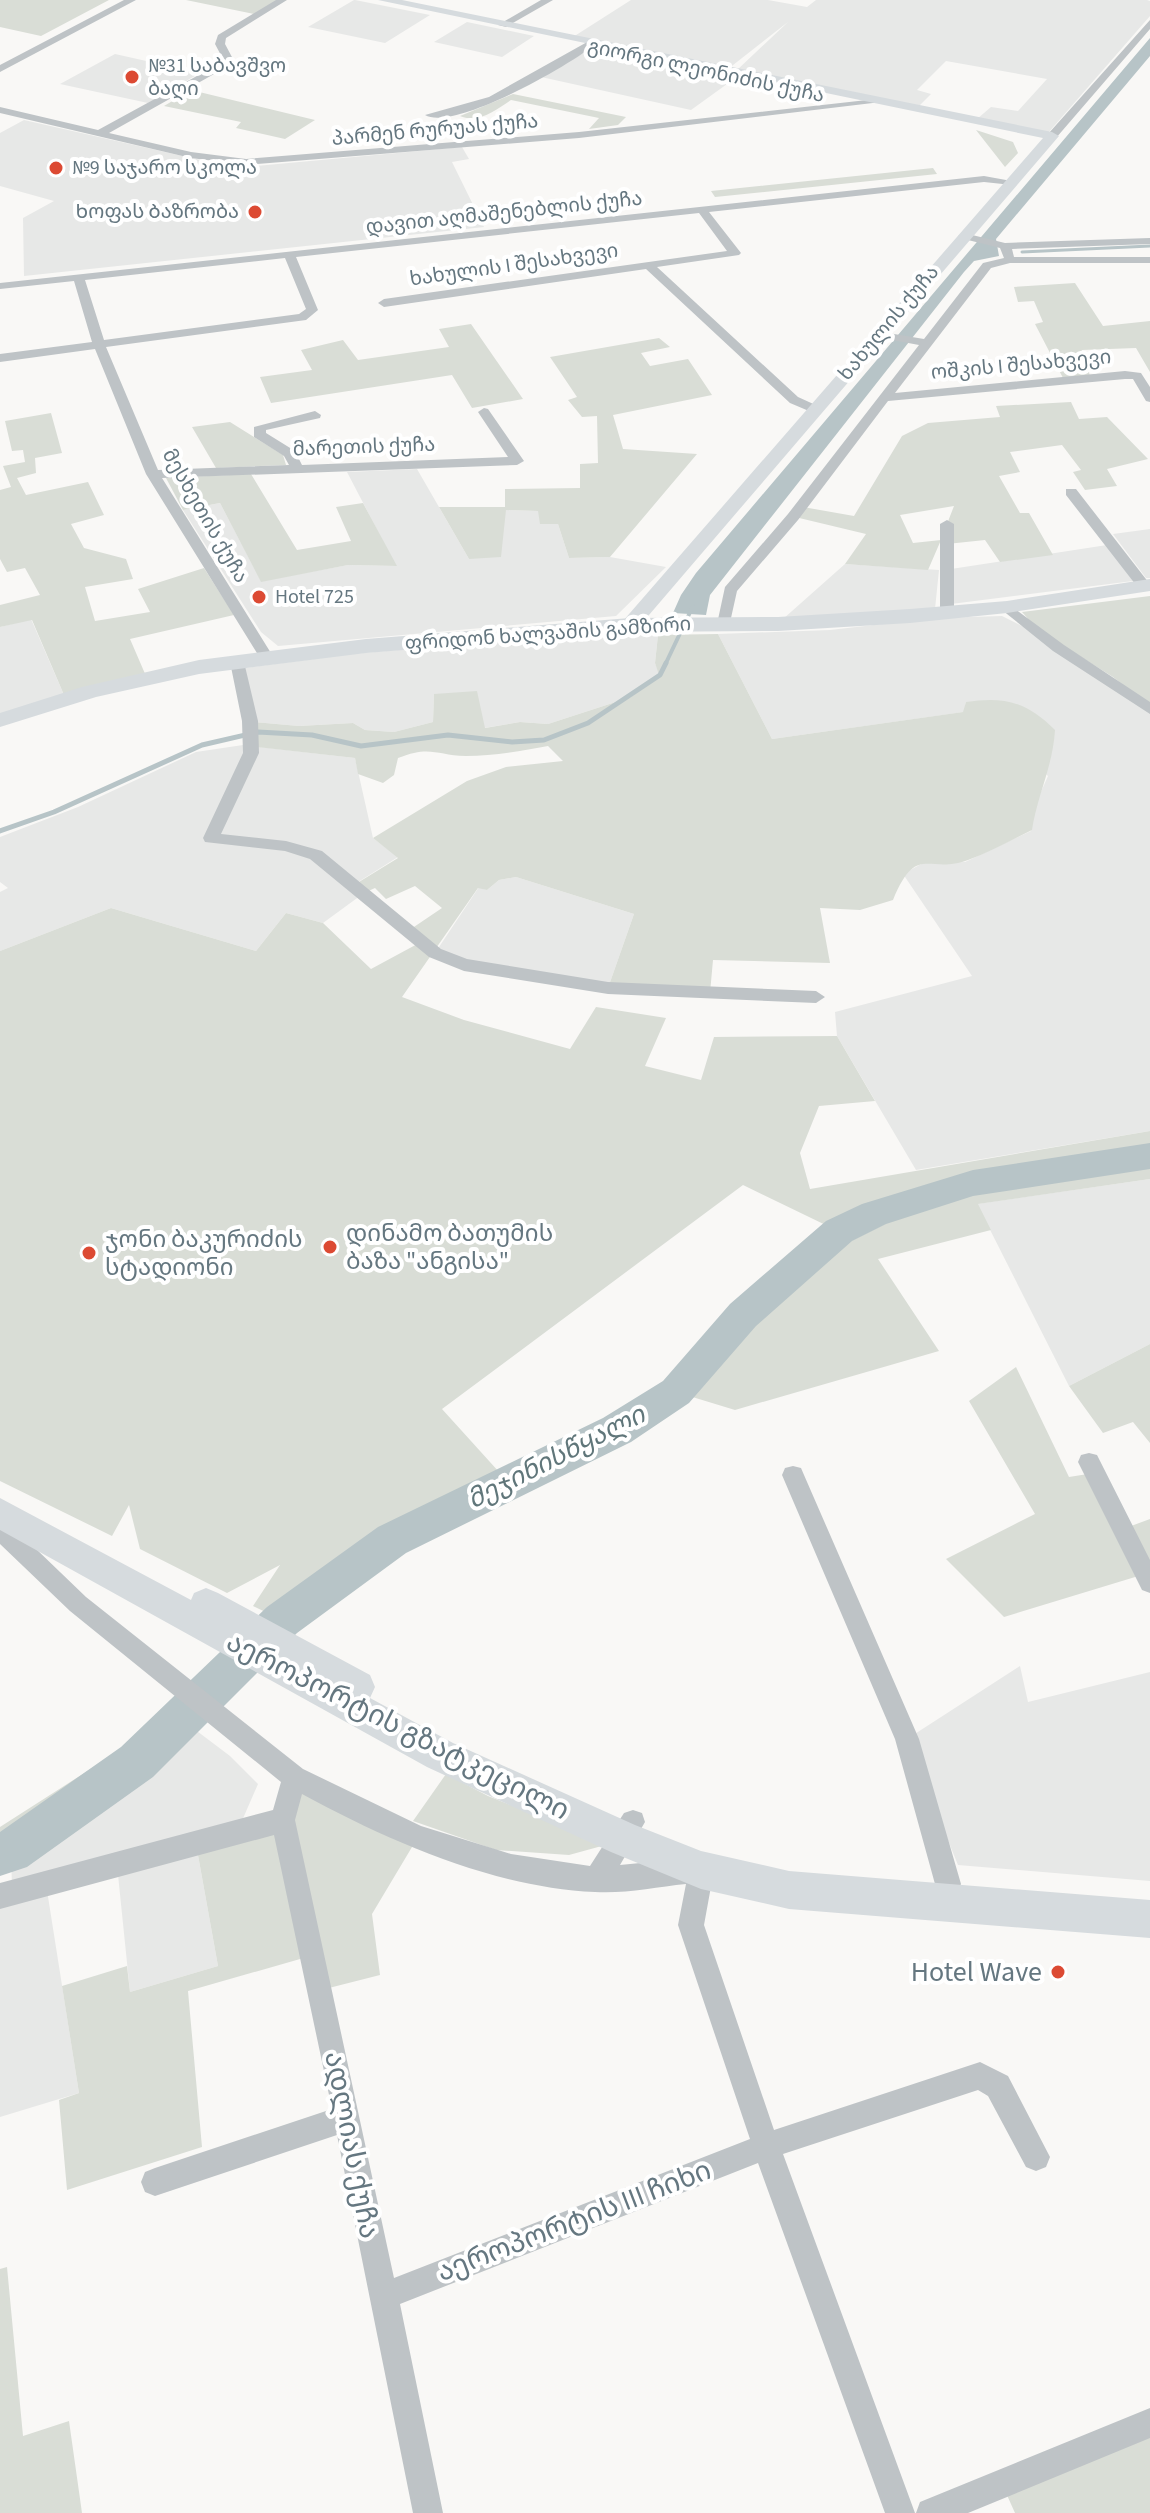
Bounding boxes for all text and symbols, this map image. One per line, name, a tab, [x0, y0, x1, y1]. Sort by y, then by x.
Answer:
street label: გიორგი ლეონიძის ქუჩა	[585, 32, 827, 110]
place label: №31 საბავშვო ბაღი	[148, 52, 286, 103]
marker: №31 საბავშვო ბაღი	[123, 68, 141, 86]
street label: პარმენ რურუას ქუჩა	[331, 107, 539, 153]
place label: №9 საჯარო სკოლა	[72, 154, 257, 182]
marker: №9 საჯარო სკოლა	[47, 159, 65, 177]
street label: დავით აღმაშენებლის ქუჩა	[364, 185, 644, 241]
place label: Ხოფას Ბაზრობა	[76, 198, 239, 226]
marker: Ხოფას Ბაზრობა	[246, 203, 264, 221]
street label: ხახულის I შესახვევი	[408, 237, 620, 293]
street label: ხახულის ქუჩა	[832, 259, 946, 387]
street label: ოშკის I შესახვევი	[930, 343, 1112, 387]
street label: მარეთის ქუჩა	[292, 431, 436, 463]
street label: მესხეთის ქუჩა	[155, 444, 255, 588]
place label: Hotel 725	[275, 583, 354, 611]
marker: Hotel 725	[250, 588, 268, 606]
street label: ფრიდონ ხალვაშის გამზირი	[404, 610, 692, 658]
place label: დინამო ბათუმის ბაზა "ანგისა"	[346, 1216, 553, 1279]
place label: ჯონი ბაკურიძის სტადიონი	[105, 1222, 303, 1285]
marker: დინამო ბათუმის ბაზა "ანგისა"	[321, 1238, 339, 1256]
marker: ჯონი ბაკურიძის სტადიონი	[80, 1244, 98, 1262]
water label: მეჯინისწყალი	[461, 1396, 652, 1518]
street label: აეროპორტის გზატკეცილი	[219, 1622, 577, 1830]
place label: Hotel Wave	[911, 1952, 1042, 1992]
marker: Hotel Wave	[1049, 1963, 1067, 1981]
street label: ადლიას ქუჩა	[314, 2048, 390, 2242]
street label: აეროპორტის III ჩიხი	[431, 2150, 717, 2292]

